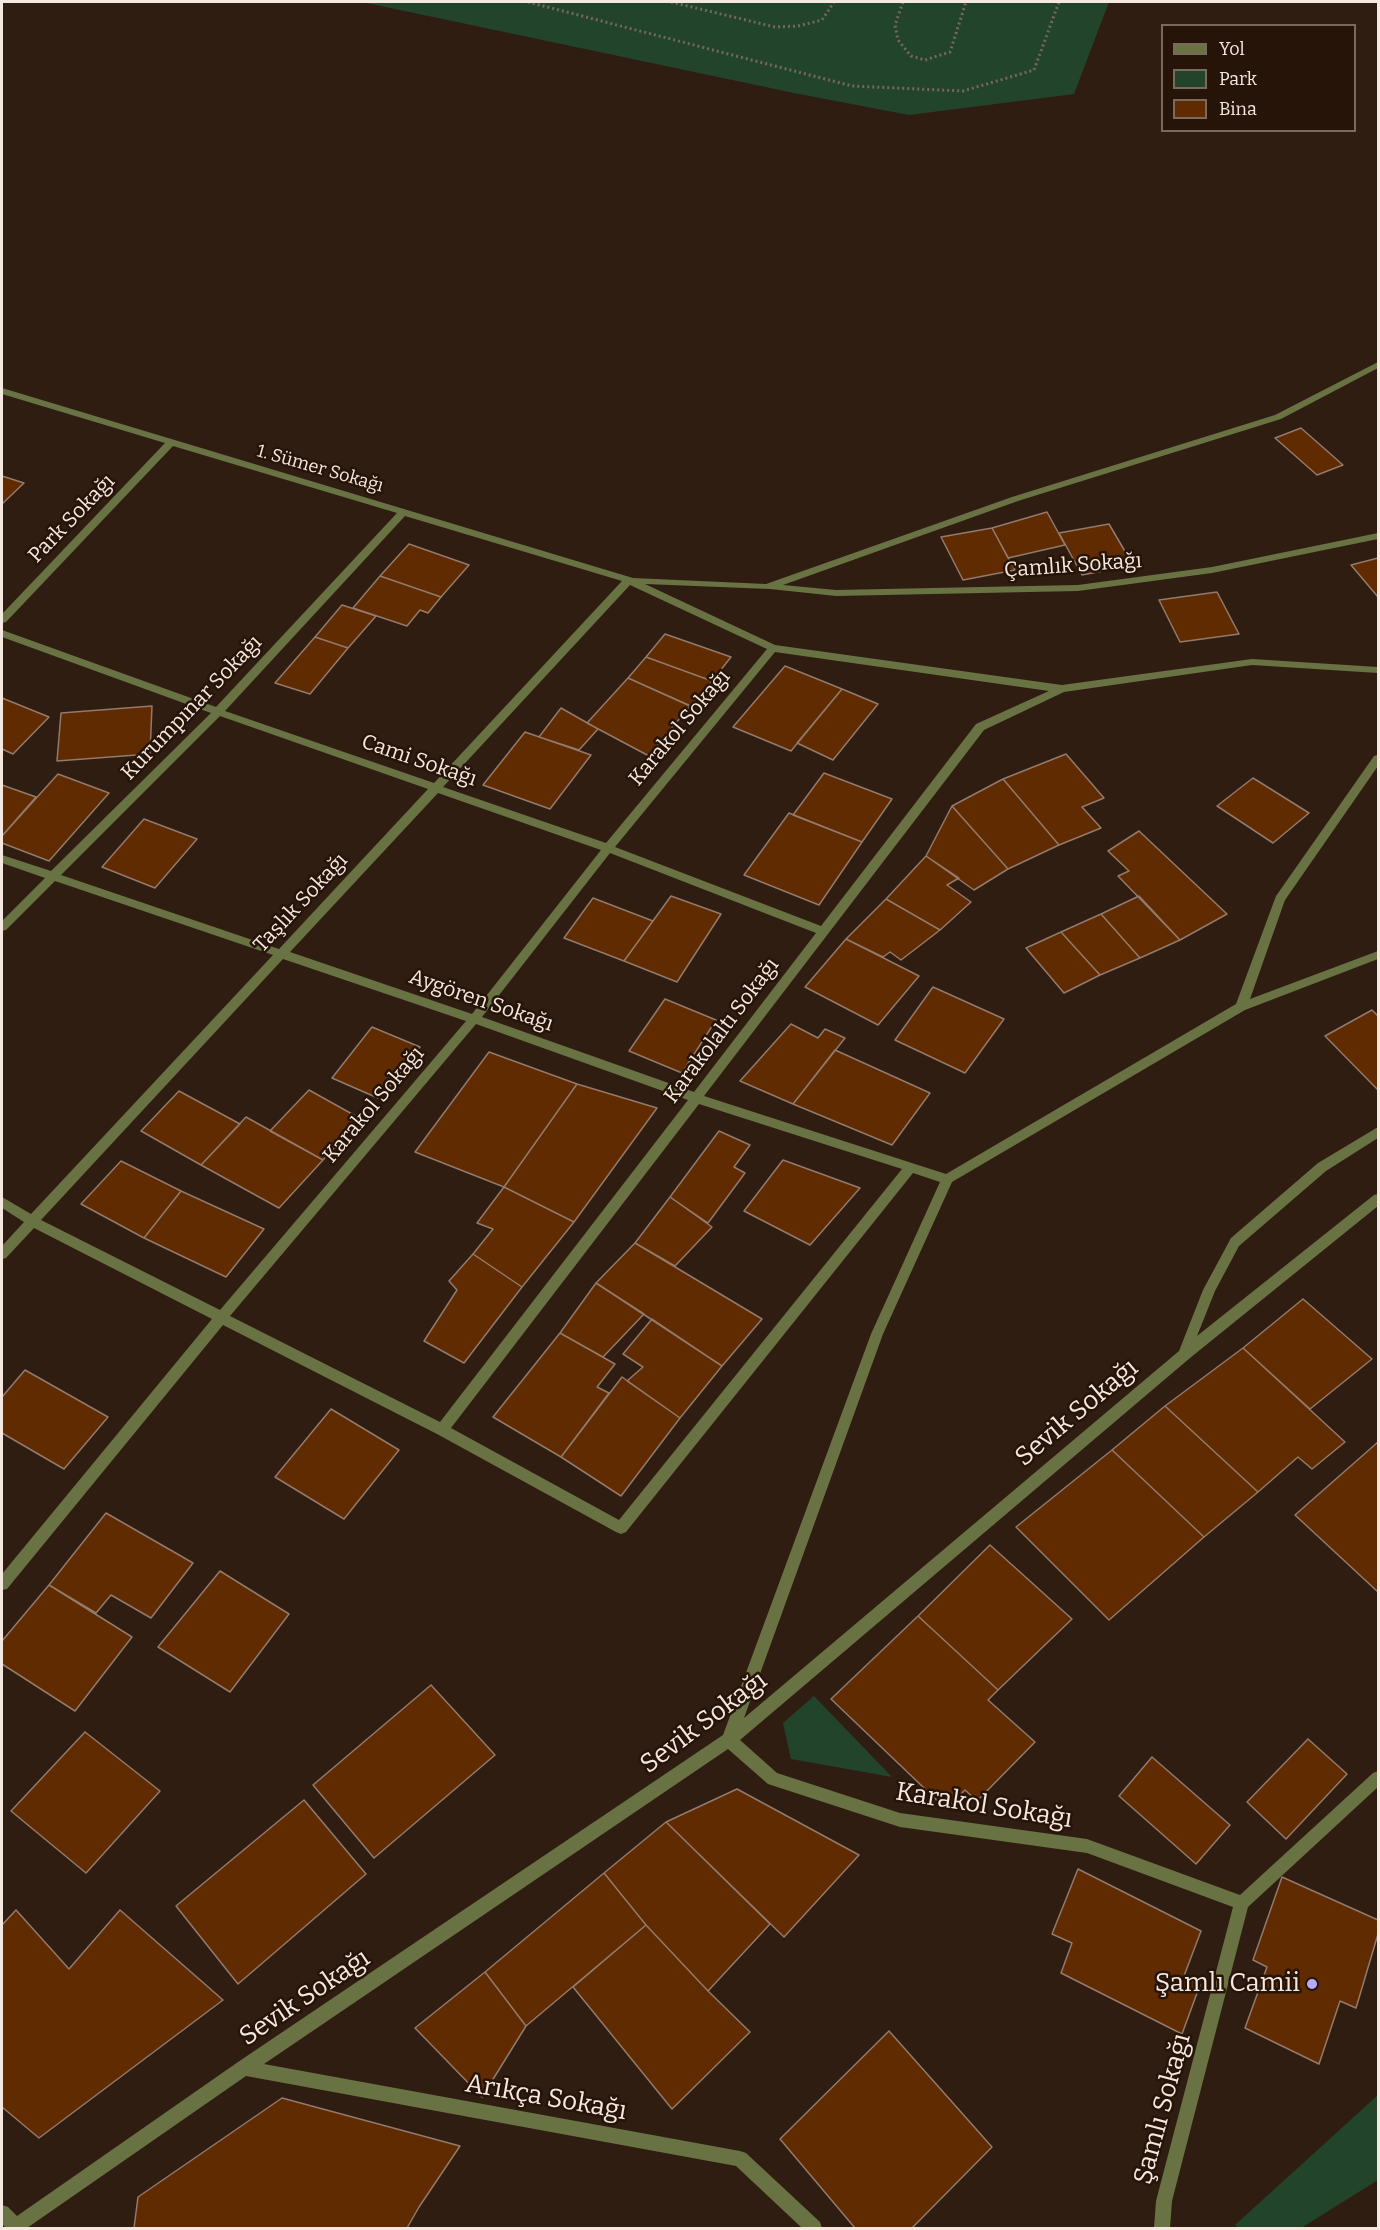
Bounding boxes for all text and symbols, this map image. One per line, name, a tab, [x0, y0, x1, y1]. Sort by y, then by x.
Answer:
legend	[1161, 24, 1356, 132]
text: Yol	[1219, 38, 1245, 60]
text: Park	[1219, 68, 1257, 90]
text: Bina	[1219, 98, 1257, 120]
street label: 1. Sümer Sokağı	[254, 441, 386, 497]
street label: Park Sokağı	[24, 469, 120, 569]
street label: Çamlık Sokağı	[1003, 549, 1143, 583]
street label: Kurumpınar Sokağı	[116, 630, 268, 786]
street label: Karakol Sokağı	[624, 665, 736, 791]
street label: Cami Sokağı	[358, 730, 480, 792]
street label: Taşlık Sokağı	[249, 848, 353, 958]
street label: Karakolaltı Sokağı	[659, 954, 785, 1108]
street label: Aygören Sokağı	[406, 965, 556, 1037]
street label: Karakol Sokağı	[318, 1042, 430, 1168]
street label: Sevik Sokağı	[1009, 1353, 1145, 1473]
street label: Sevik Sokağı	[634, 1665, 774, 1781]
street label: Karakol Sokağı	[894, 1777, 1074, 1835]
street label: Sevik Sokağı	[234, 1943, 376, 2053]
place label: Şamlı Camii	[1155, 1968, 1300, 2000]
marker: Şamlı Camii	[1305, 1977, 1319, 1991]
street label: Şamlı Sokağı	[1128, 2030, 1198, 2188]
street label: Arıkça Sokağı	[463, 2068, 629, 2128]

